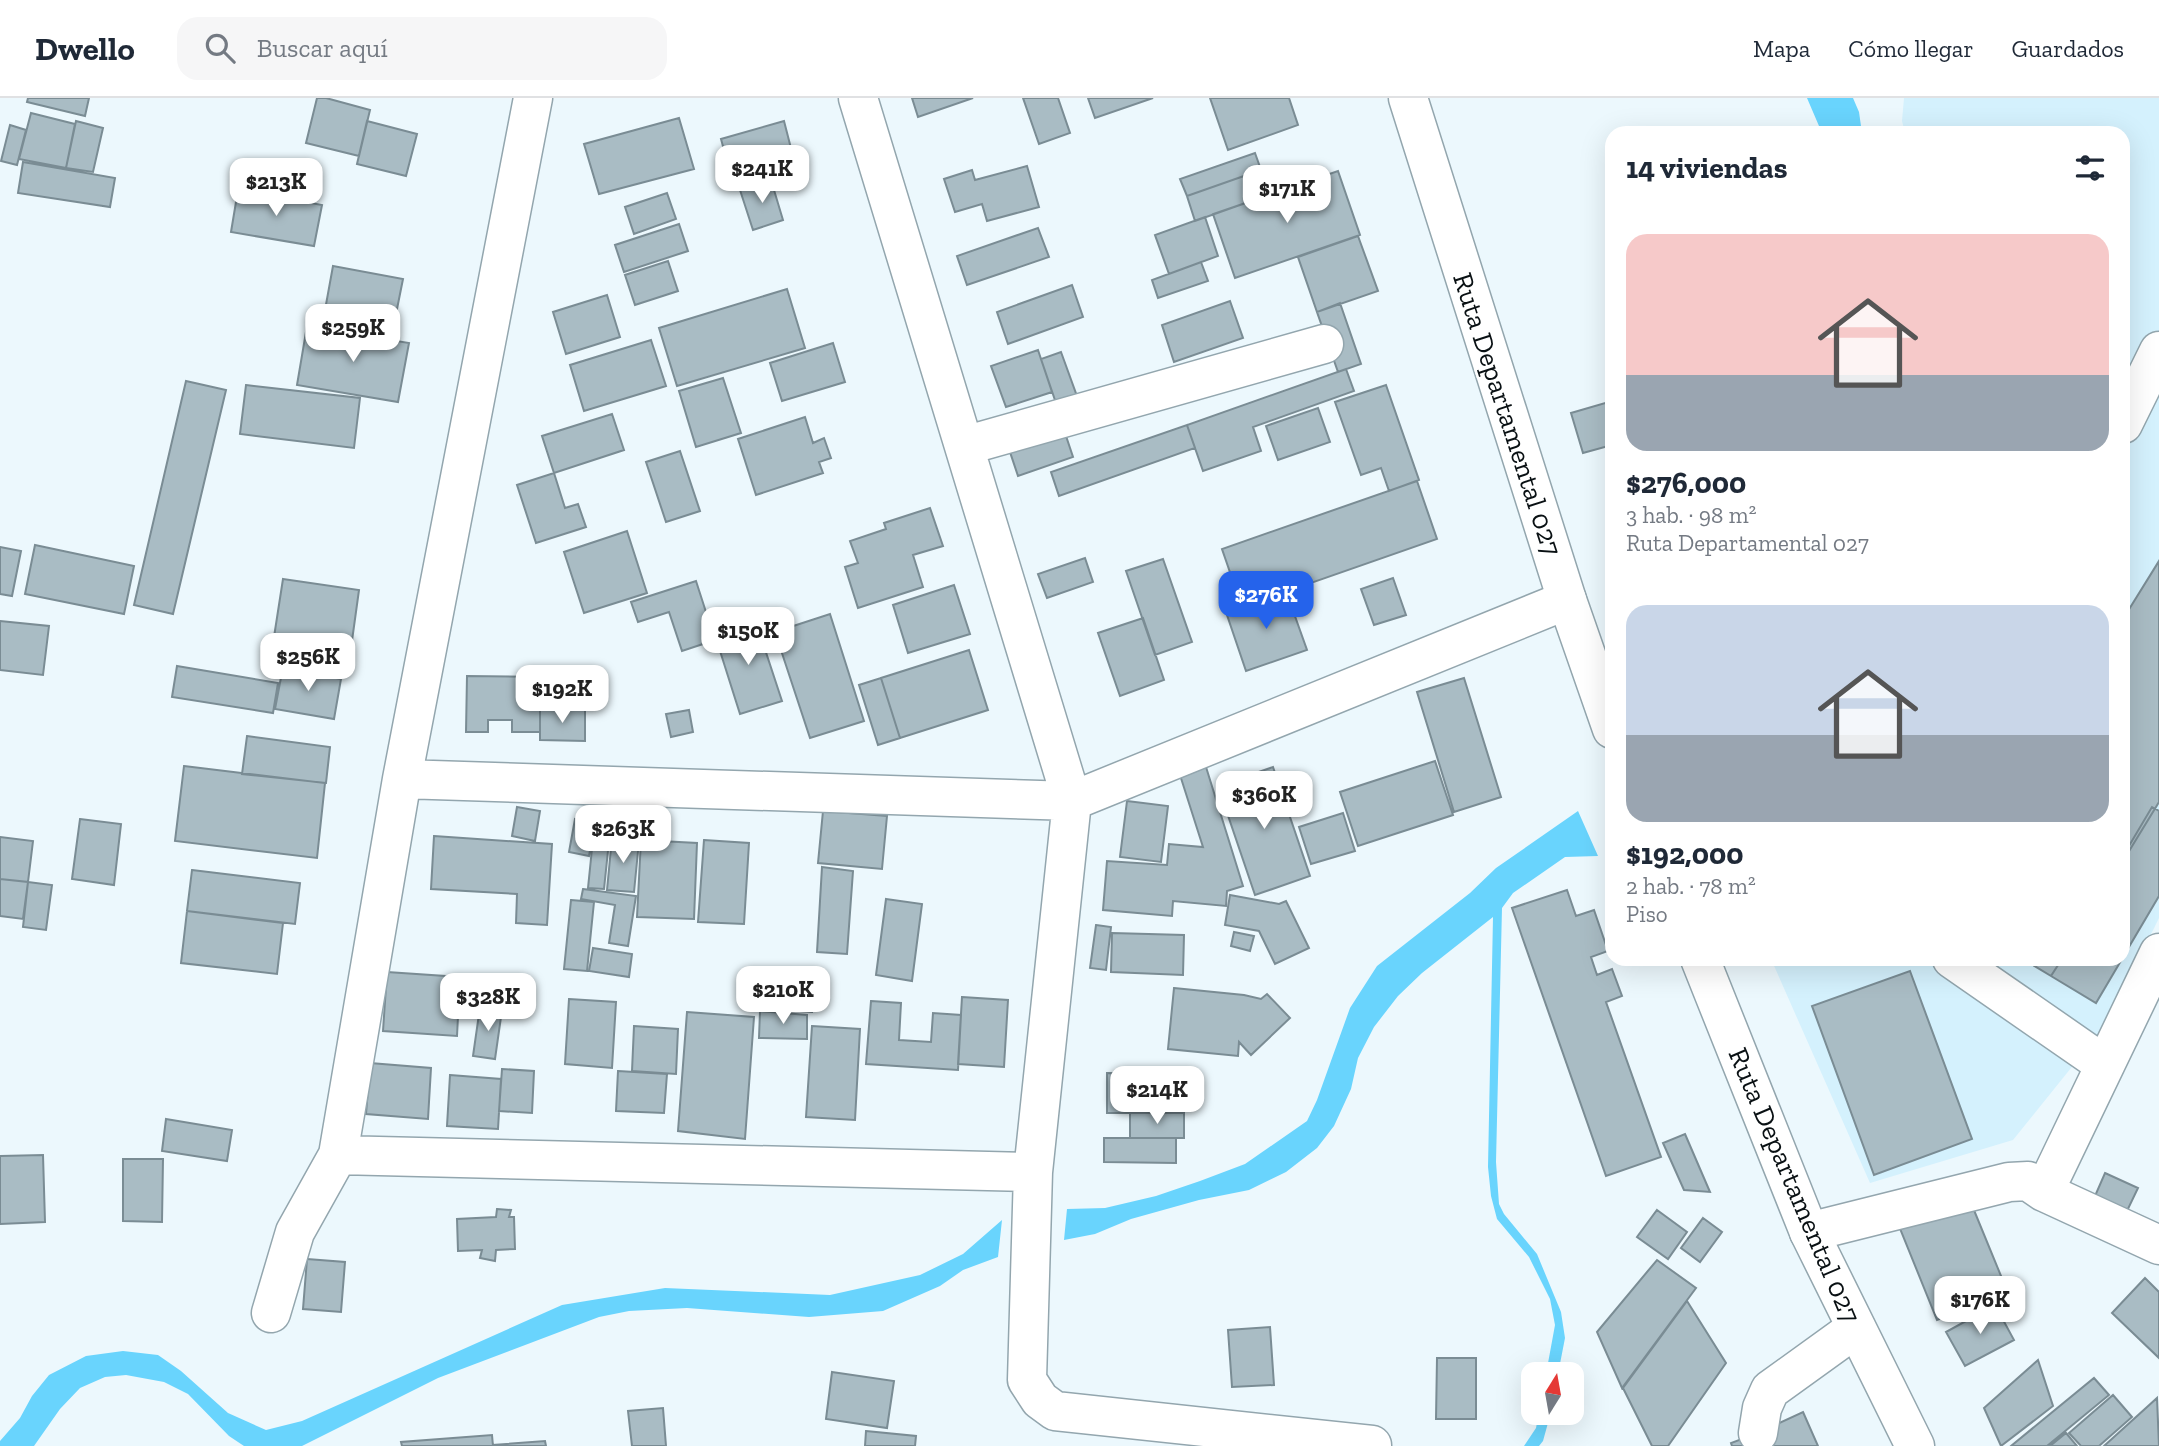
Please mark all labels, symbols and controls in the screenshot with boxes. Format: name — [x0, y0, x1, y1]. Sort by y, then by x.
search box — [177, 17, 667, 80]
text: Dwello — [35, 29, 135, 68]
icon: search — [201, 29, 239, 67]
text: Buscar aquí — [257, 32, 388, 64]
text: Mapa — [1753, 34, 1810, 63]
text: Cómo llegar — [1848, 34, 1974, 63]
text: Guardados — [2012, 34, 2124, 63]
pin: $241K — [713, 146, 811, 205]
icon: filters — [2071, 149, 2109, 187]
text: 14 viviendas — [1626, 150, 1788, 186]
text: $241K — [731, 154, 793, 182]
pin: $213K — [227, 158, 325, 218]
pin: $171K — [1238, 166, 1336, 225]
text: $213K — [246, 167, 306, 195]
text: $171K — [1259, 174, 1315, 202]
street label: Ruta Departamental 027 — [1446, 268, 1569, 560]
icon: home — [1805, 280, 1931, 406]
pin: $259K — [304, 304, 402, 364]
text: $259K — [321, 313, 385, 341]
text: $276,000 — [1626, 465, 1746, 501]
text: 3 hab. · 98 m² — [1626, 501, 1757, 529]
text: Ruta Departamental 027 — [1626, 529, 1869, 557]
pin: $276K — [1217, 572, 1315, 631]
text: $276K — [1235, 580, 1297, 608]
pin: $150K — [699, 608, 797, 667]
text: $150K — [717, 616, 779, 644]
pin: $256K — [259, 634, 357, 693]
text: $256K — [276, 642, 340, 670]
icon: home — [1805, 651, 1931, 777]
pin: $192K — [513, 666, 611, 725]
text: $192K — [532, 674, 592, 702]
pin: $360K — [1215, 772, 1313, 831]
text: $360K — [1232, 780, 1296, 808]
pin: $263K — [574, 806, 672, 865]
text: $263K — [591, 814, 655, 842]
text: $192,000 — [1626, 836, 1744, 872]
text: 2 hab. · 78 m² — [1626, 872, 1756, 900]
text: Piso — [1626, 900, 1668, 928]
pin: $210K — [734, 967, 832, 1026]
pin: $328K — [439, 974, 537, 1033]
text: $210K — [752, 975, 814, 1003]
text: $328K — [456, 982, 520, 1010]
street label: Ruta Departamental 027 — [1722, 1043, 1867, 1328]
pin: $214K — [1108, 1066, 1206, 1126]
text: $214K — [1126, 1075, 1188, 1103]
pin: $176K — [1931, 1276, 2029, 1336]
text: $176K — [1950, 1285, 2010, 1313]
north arrow — [1521, 1362, 1584, 1424]
map controls — [1521, 1362, 1584, 1425]

